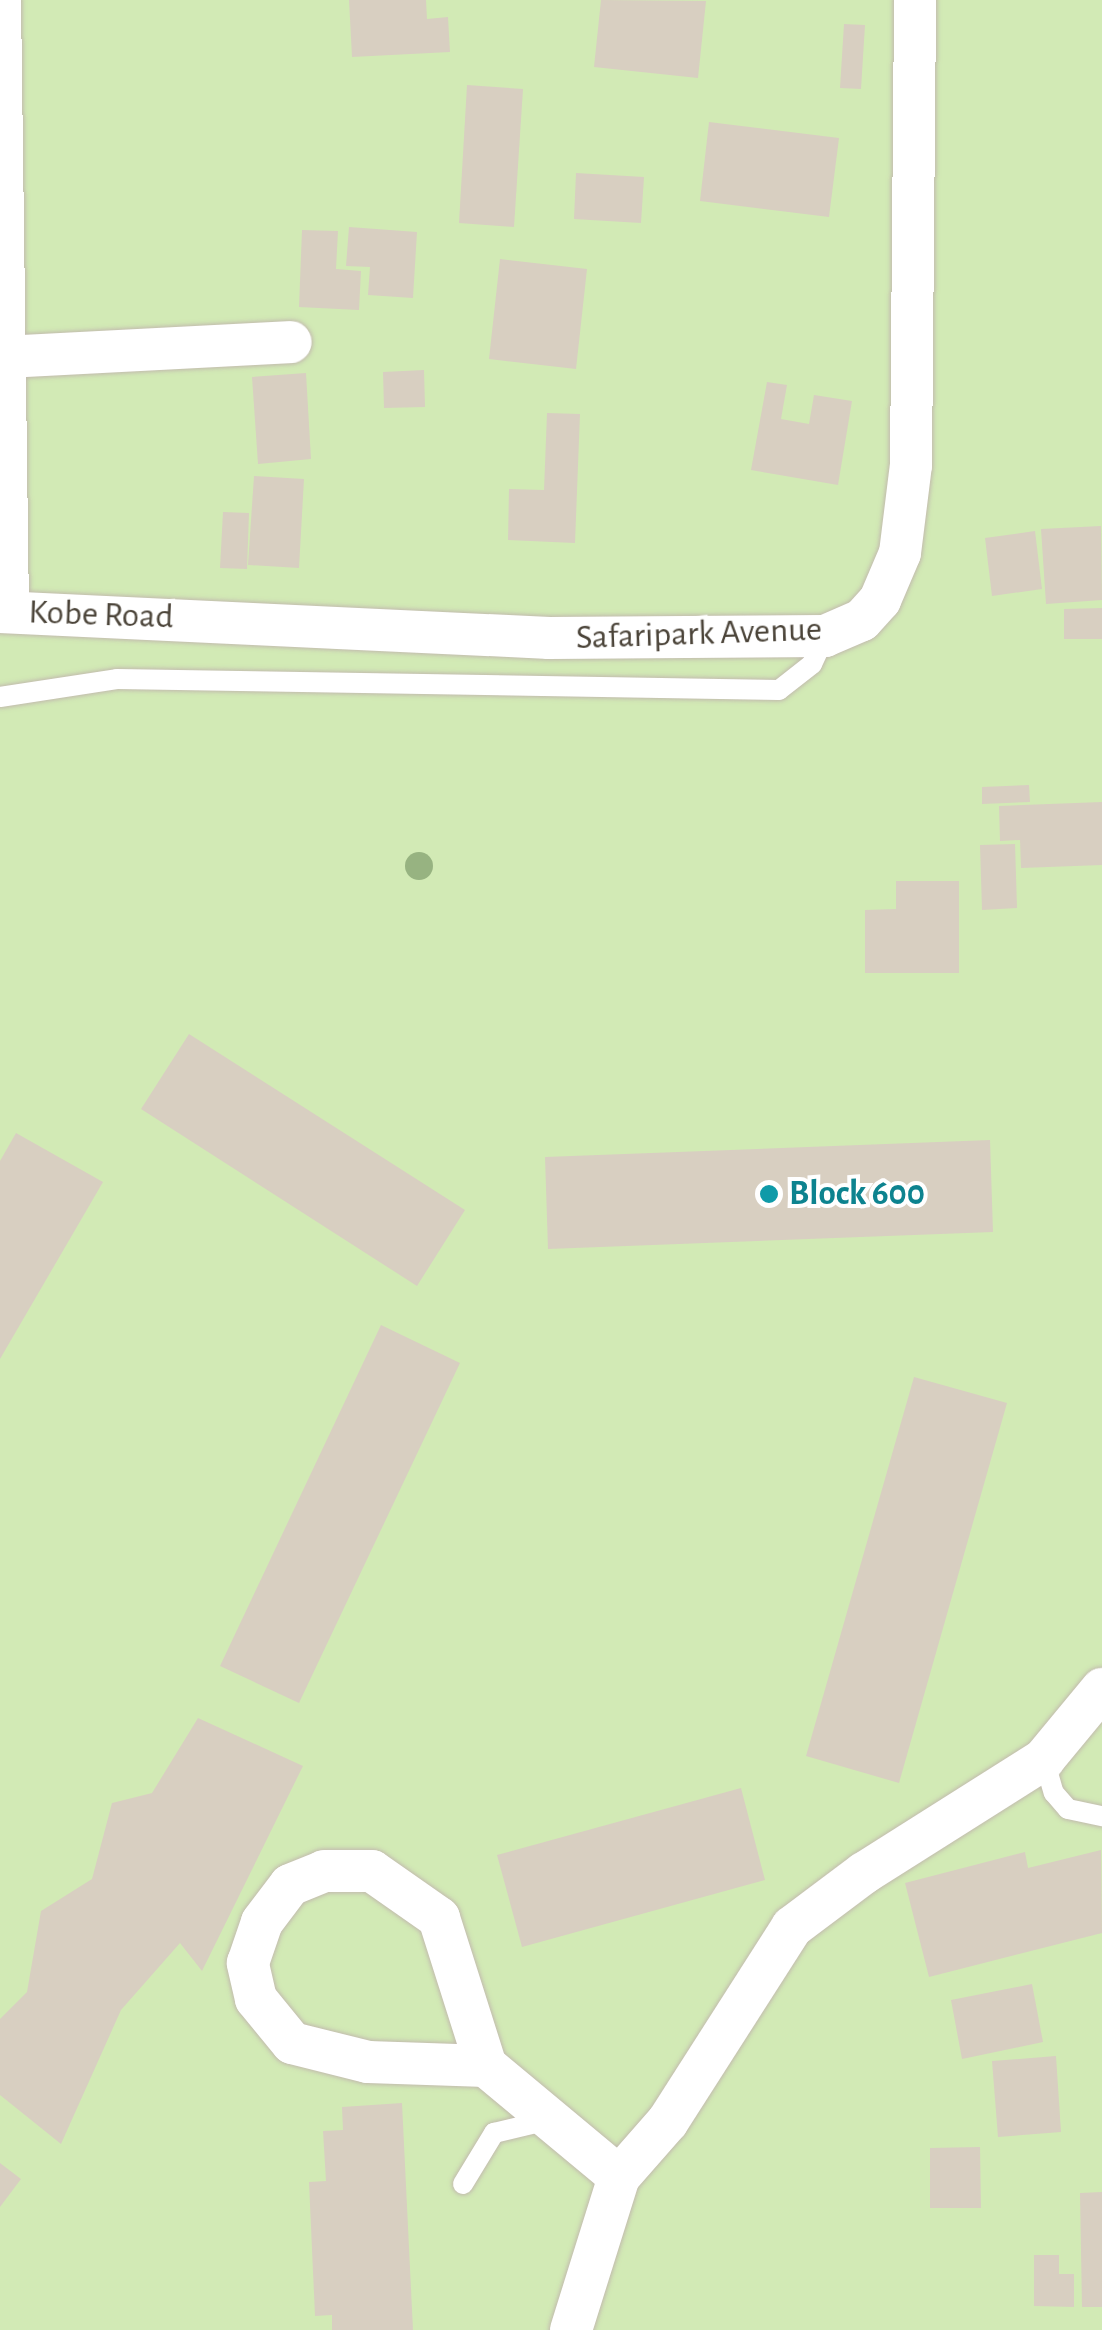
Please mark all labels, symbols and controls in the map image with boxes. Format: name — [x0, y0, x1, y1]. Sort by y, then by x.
street label: Kobe Road — [28, 591, 174, 639]
street label: Safaripark Avenue — [575, 609, 823, 659]
place label: Block 600 — [789, 1173, 925, 1215]
marker: Block 600 — [758, 1183, 780, 1205]

